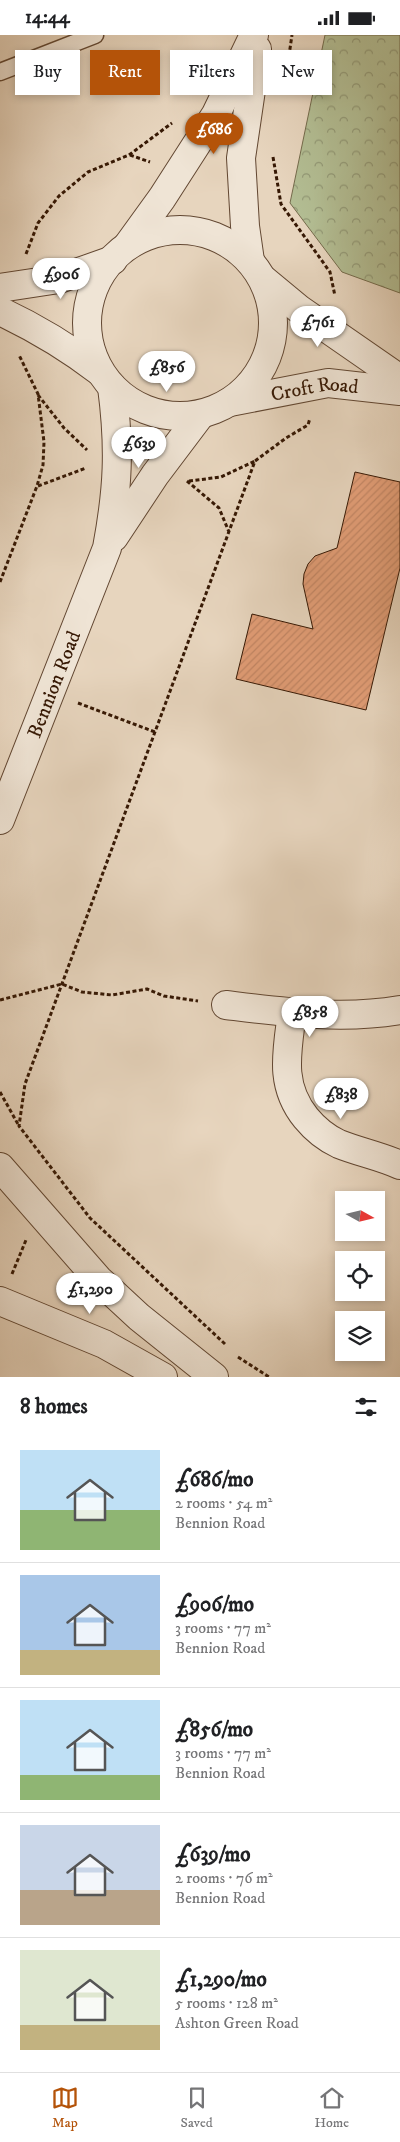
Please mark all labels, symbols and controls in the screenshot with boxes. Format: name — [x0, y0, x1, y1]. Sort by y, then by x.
text: 14:44 — [25, 6, 70, 29]
chip: Buy — [15, 50, 80, 95]
chip: Rent — [90, 50, 160, 95]
chip: Filters — [170, 50, 253, 95]
chip: New — [263, 50, 332, 95]
pin: £686 — [184, 113, 244, 155]
text: £686 — [196, 119, 232, 139]
pin: £906 — [31, 257, 91, 300]
text: £906 — [43, 264, 79, 284]
pin: £761 — [288, 305, 348, 348]
text: £761 — [301, 312, 335, 332]
pin: £856 — [137, 351, 197, 393]
text: £856 — [149, 357, 185, 377]
street label: Croft Road — [269, 372, 360, 408]
pin: £639 — [109, 427, 169, 469]
text: £639 — [122, 433, 156, 453]
street label: Bennion Road — [23, 628, 87, 742]
pin: £858 — [280, 995, 340, 1038]
text: £858 — [293, 1002, 328, 1022]
pin: £838 — [311, 1077, 371, 1120]
text: £838 — [324, 1084, 358, 1104]
north arrow — [335, 1191, 385, 1241]
map controls — [335, 1191, 385, 1361]
button: locate — [335, 1251, 385, 1301]
pin: £1,290 — [49, 1273, 131, 1315]
text: £1,290 — [67, 1279, 113, 1299]
button: layers — [335, 1311, 385, 1361]
icon: filters — [352, 1393, 380, 1421]
text: 8 homes — [20, 1394, 88, 1420]
text: £686/mo — [175, 1467, 254, 1493]
icon: home — [60, 1470, 120, 1530]
text: 2 rooms · 54 m² — [175, 1493, 272, 1513]
text: Bennion Road — [175, 1513, 265, 1533]
text: £906/mo — [175, 1592, 254, 1618]
icon: home — [60, 1595, 120, 1655]
text: 3 rooms · 77 m² — [175, 1618, 271, 1638]
text: Bennion Road — [175, 1638, 265, 1658]
text: £856/mo — [175, 1717, 253, 1743]
icon: home — [60, 1720, 120, 1780]
text: 3 rooms · 77 m² — [175, 1743, 271, 1763]
text: Bennion Road — [175, 1763, 265, 1783]
text: £639/mo — [175, 1842, 250, 1868]
icon: home — [60, 1845, 120, 1905]
text: 2 rooms · 76 m² — [175, 1868, 273, 1888]
text: Bennion Road — [175, 1888, 265, 1908]
text: £1,290/mo — [175, 1967, 267, 1993]
icon: home — [60, 1970, 120, 2030]
text: 5 rooms · 128 m² — [175, 1993, 278, 2013]
text: Ashton Green Road — [175, 2013, 299, 2033]
tab: Map — [51, 2084, 79, 2132]
tab: Saved — [181, 2084, 213, 2132]
tab: Home — [314, 2084, 349, 2132]

